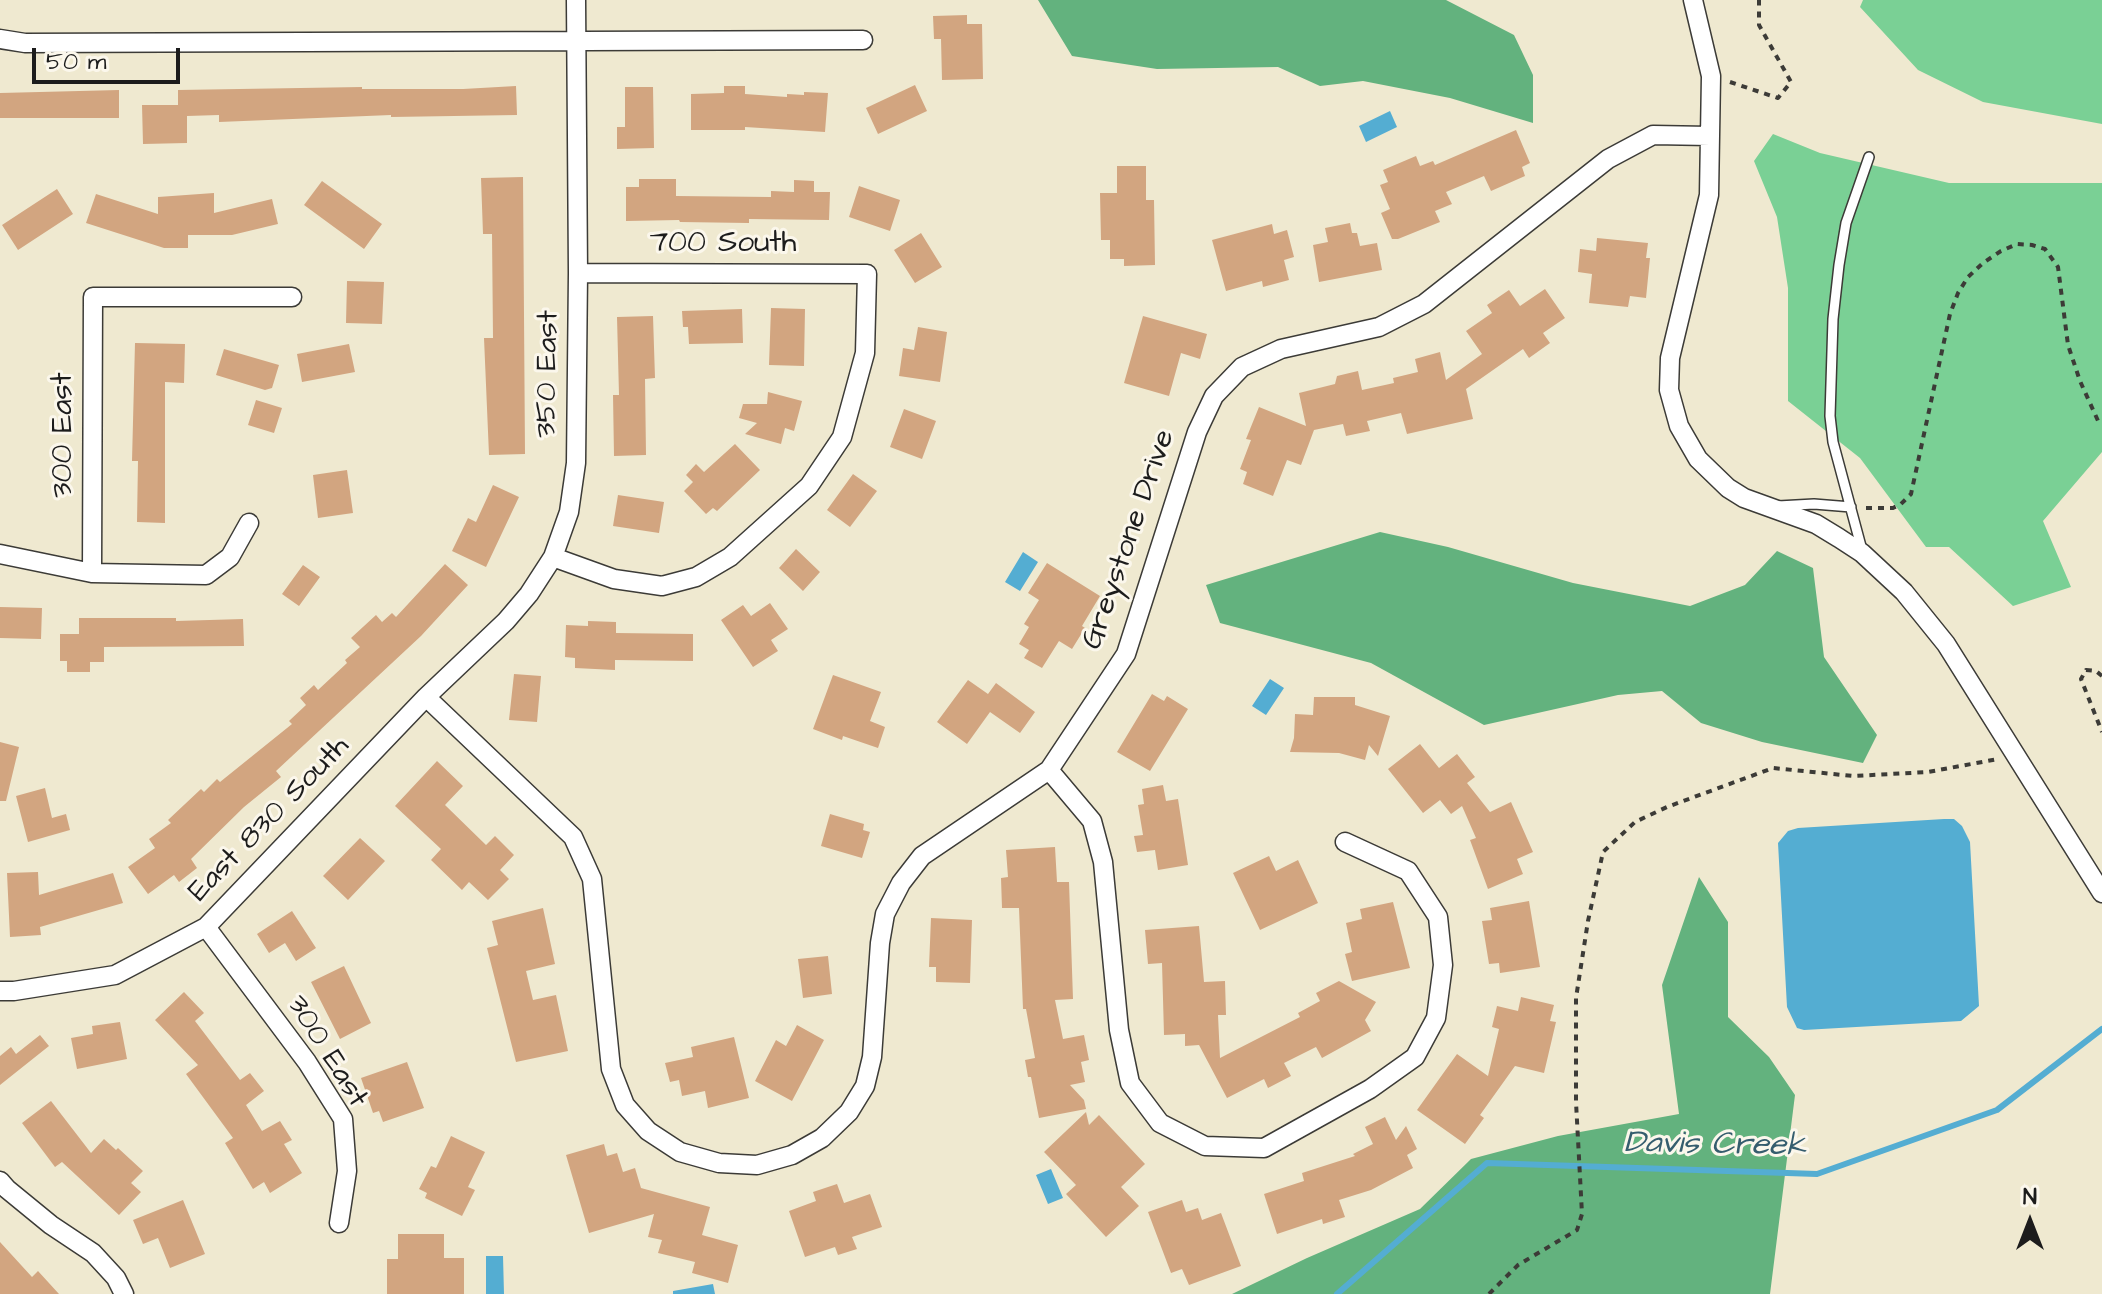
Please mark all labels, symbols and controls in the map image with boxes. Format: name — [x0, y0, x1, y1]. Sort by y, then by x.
scale bar — [36, 32, 184, 82]
text: 50 m — [46, 45, 106, 79]
street label: 700 South — [650, 227, 796, 263]
street label: 350 East — [530, 310, 568, 438]
street label: 300 East — [47, 372, 83, 498]
street label: Greystone Drive — [1076, 426, 1184, 654]
street label: East 830 South — [182, 730, 358, 910]
street label: 300 East — [278, 989, 374, 1115]
water label: Davis Creek — [1624, 1125, 1806, 1167]
north arrow — [1990, 1182, 2070, 1262]
text: N — [2023, 1182, 2037, 1213]

